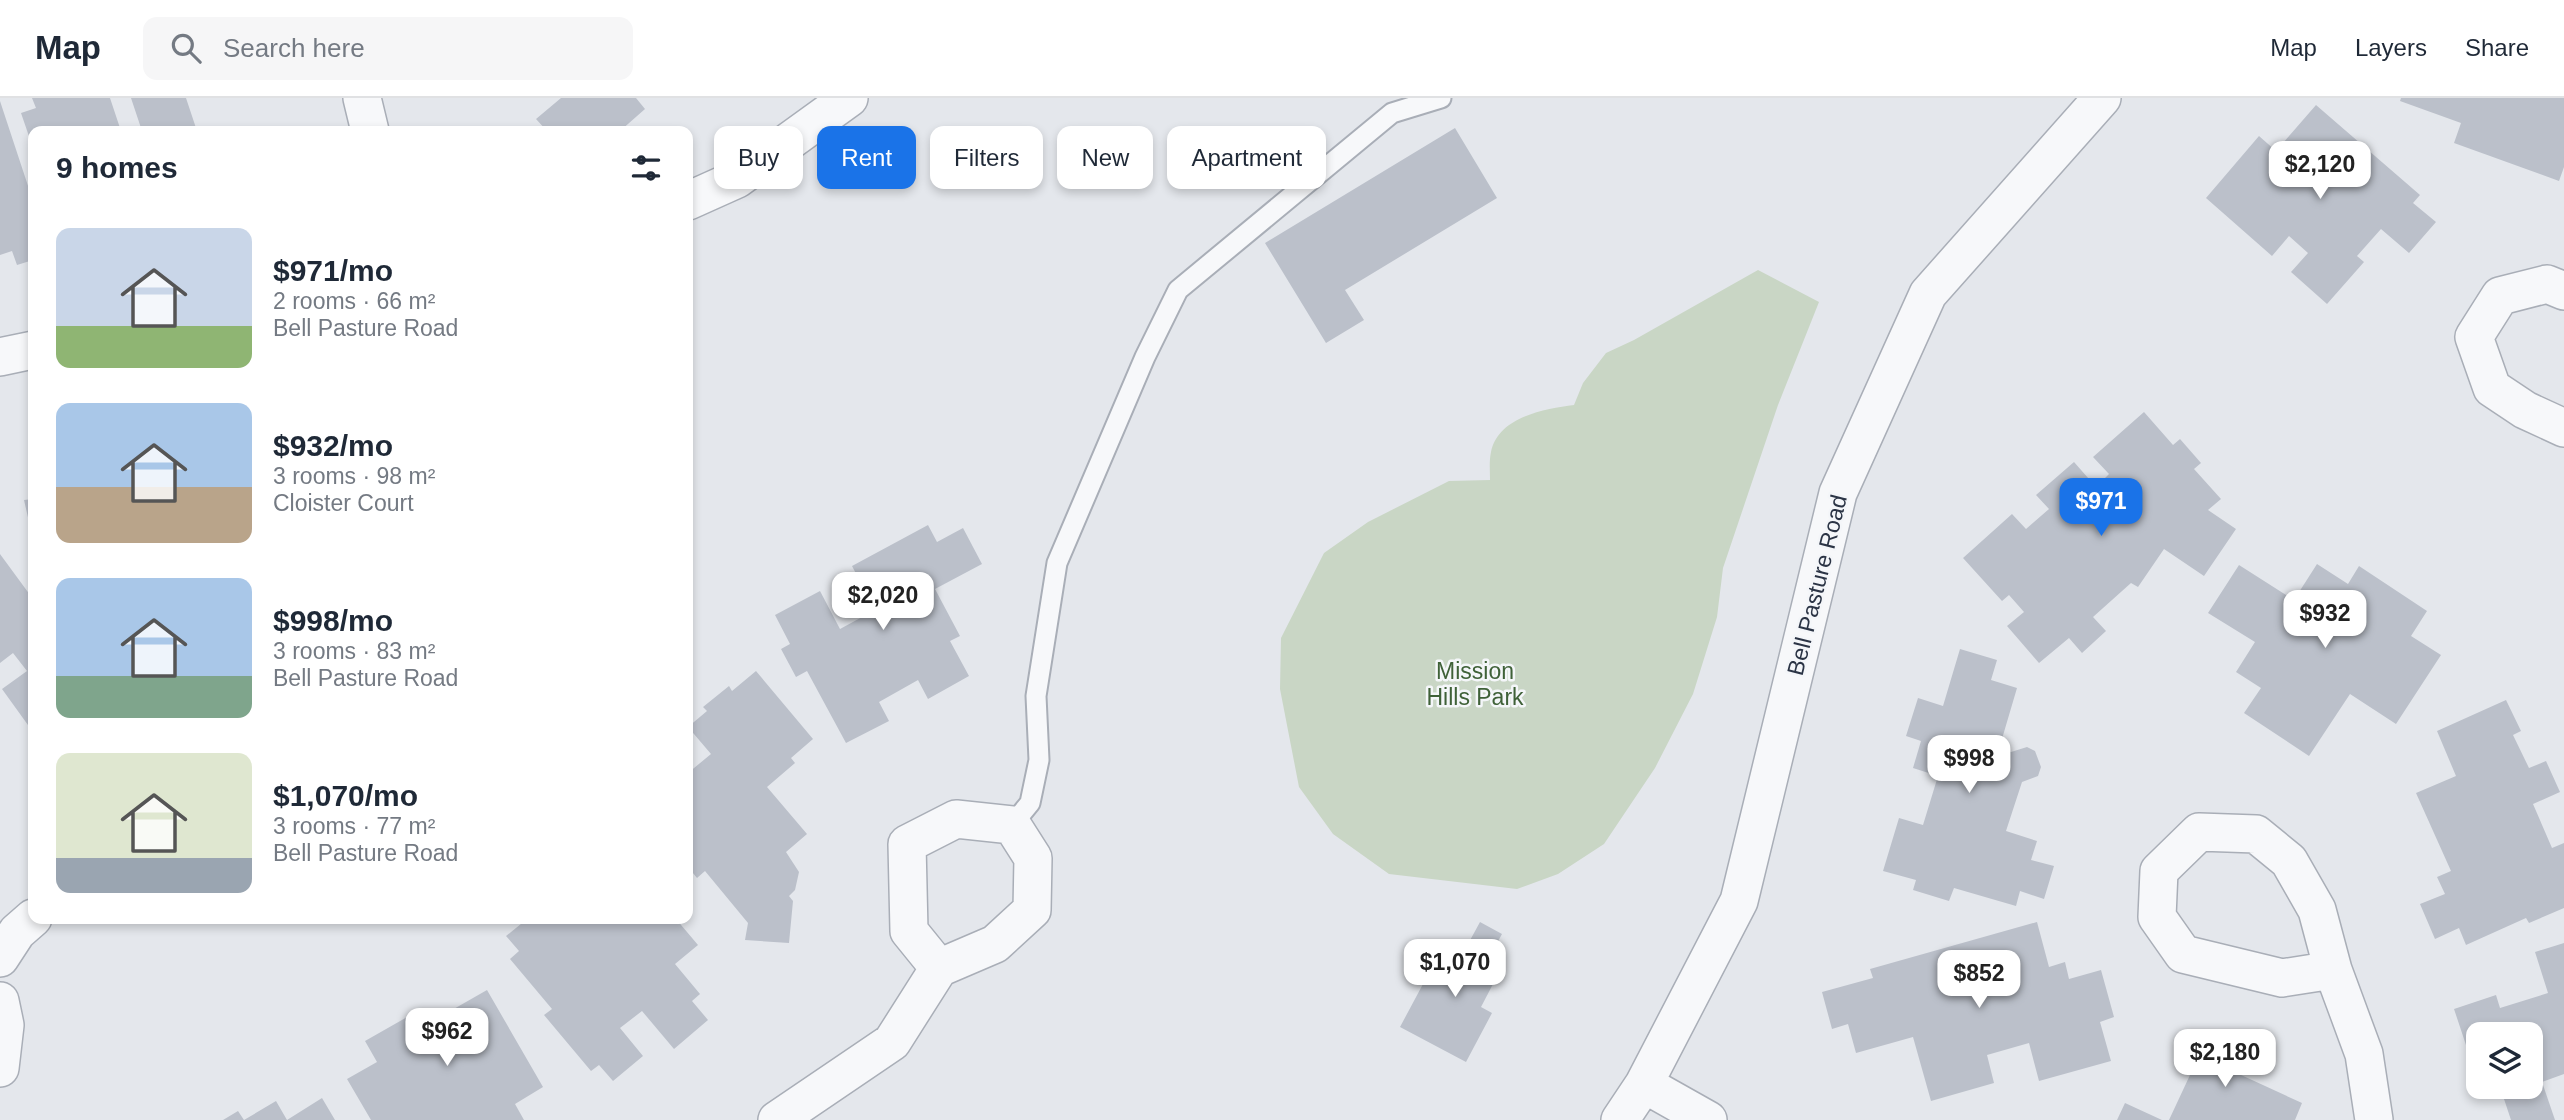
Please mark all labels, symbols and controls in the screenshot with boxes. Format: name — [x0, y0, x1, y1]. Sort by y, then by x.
search box — [143, 17, 633, 80]
text: Map — [35, 29, 101, 66]
icon: search — [167, 29, 205, 67]
text: Search here — [223, 33, 365, 63]
text: Map — [2270, 34, 2317, 61]
text: Layers — [2355, 34, 2427, 61]
text: Share — [2465, 34, 2529, 61]
chip: Buy — [714, 126, 803, 189]
chip: Rent — [817, 126, 916, 189]
chip: Filters — [930, 126, 1043, 189]
chip: New — [1057, 126, 1153, 189]
chip: Apartment — [1167, 126, 1326, 189]
pin: $2,120 — [2263, 141, 2377, 201]
icon: filters — [627, 149, 665, 187]
text: 9 homes — [56, 151, 178, 184]
text: $2,120 — [2285, 151, 2355, 177]
text: $971/mo — [273, 254, 393, 287]
icon: home — [112, 256, 196, 340]
text: 2 rooms · 66 m² — [273, 288, 435, 314]
text: Bell Pasture Road — [273, 315, 458, 341]
text: $932/mo — [273, 429, 393, 462]
icon: home — [112, 431, 196, 515]
text: 3 rooms · 98 m² — [273, 463, 435, 489]
pin: $971 — [2060, 478, 2142, 538]
text: $971 — [2075, 488, 2127, 514]
text: Cloister Court — [273, 490, 414, 516]
street label: Bell Pasture Road — [1782, 492, 1852, 678]
pin: $2,020 — [826, 573, 940, 632]
text: $2,020 — [848, 582, 918, 608]
pin: $932 — [2284, 590, 2366, 650]
text: $932 — [2299, 600, 2351, 626]
text: $998/mo — [273, 604, 393, 637]
icon: home — [112, 606, 196, 690]
text: 3 rooms · 83 m² — [273, 638, 435, 664]
park label: Mission Hills Park — [1426, 658, 1524, 710]
text: Bell Pasture Road — [273, 665, 458, 691]
pin: $998 — [1928, 736, 2010, 795]
text: $998 — [1943, 745, 1995, 771]
text: $1,070/mo — [273, 779, 418, 812]
icon: home — [112, 781, 196, 865]
text: 3 rooms · 77 m² — [273, 813, 435, 839]
text: Bell Pasture Road — [273, 840, 458, 866]
pin: $1,070 — [1398, 940, 1512, 999]
text: $1,070 — [1420, 949, 1490, 975]
pin: $852 — [1938, 950, 2020, 1010]
text: $852 — [1953, 960, 2005, 986]
pin: $962 — [406, 1009, 488, 1068]
text: $962 — [421, 1018, 473, 1044]
map controls — [2466, 1022, 2543, 1099]
button: layers — [2466, 1022, 2543, 1099]
pin: $2,180 — [2168, 1030, 2282, 1089]
text: $2,180 — [2190, 1039, 2260, 1065]

